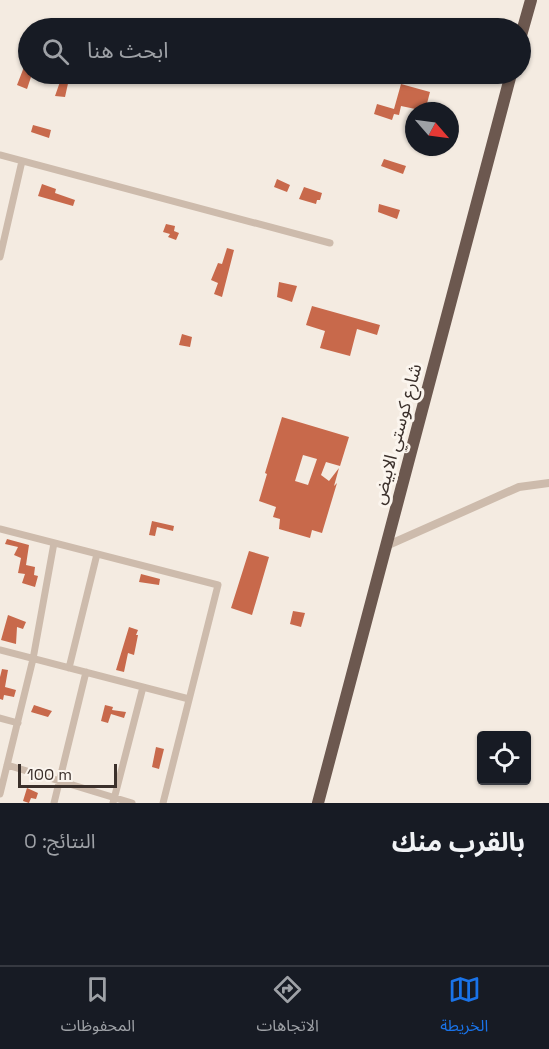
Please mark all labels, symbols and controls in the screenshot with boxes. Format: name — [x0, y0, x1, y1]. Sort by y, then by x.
search box — [18, 18, 531, 84]
icon: search — [39, 35, 72, 68]
text: ابحث هنا — [87, 36, 168, 64]
north arrow — [405, 102, 459, 156]
street label: شارع كوستي الابيض — [367, 361, 429, 508]
map controls — [477, 731, 531, 785]
button: locate — [477, 731, 531, 785]
scale bar — [18, 761, 117, 788]
text: 100 m — [27, 764, 72, 785]
text: بالقرب منك — [392, 825, 525, 859]
text: النتائج: 0 — [24, 828, 96, 854]
tab: المحفوظات — [61, 973, 135, 1043]
tab: الاتجاهات — [256, 973, 319, 1043]
tab: الخريطة — [440, 973, 488, 1043]

